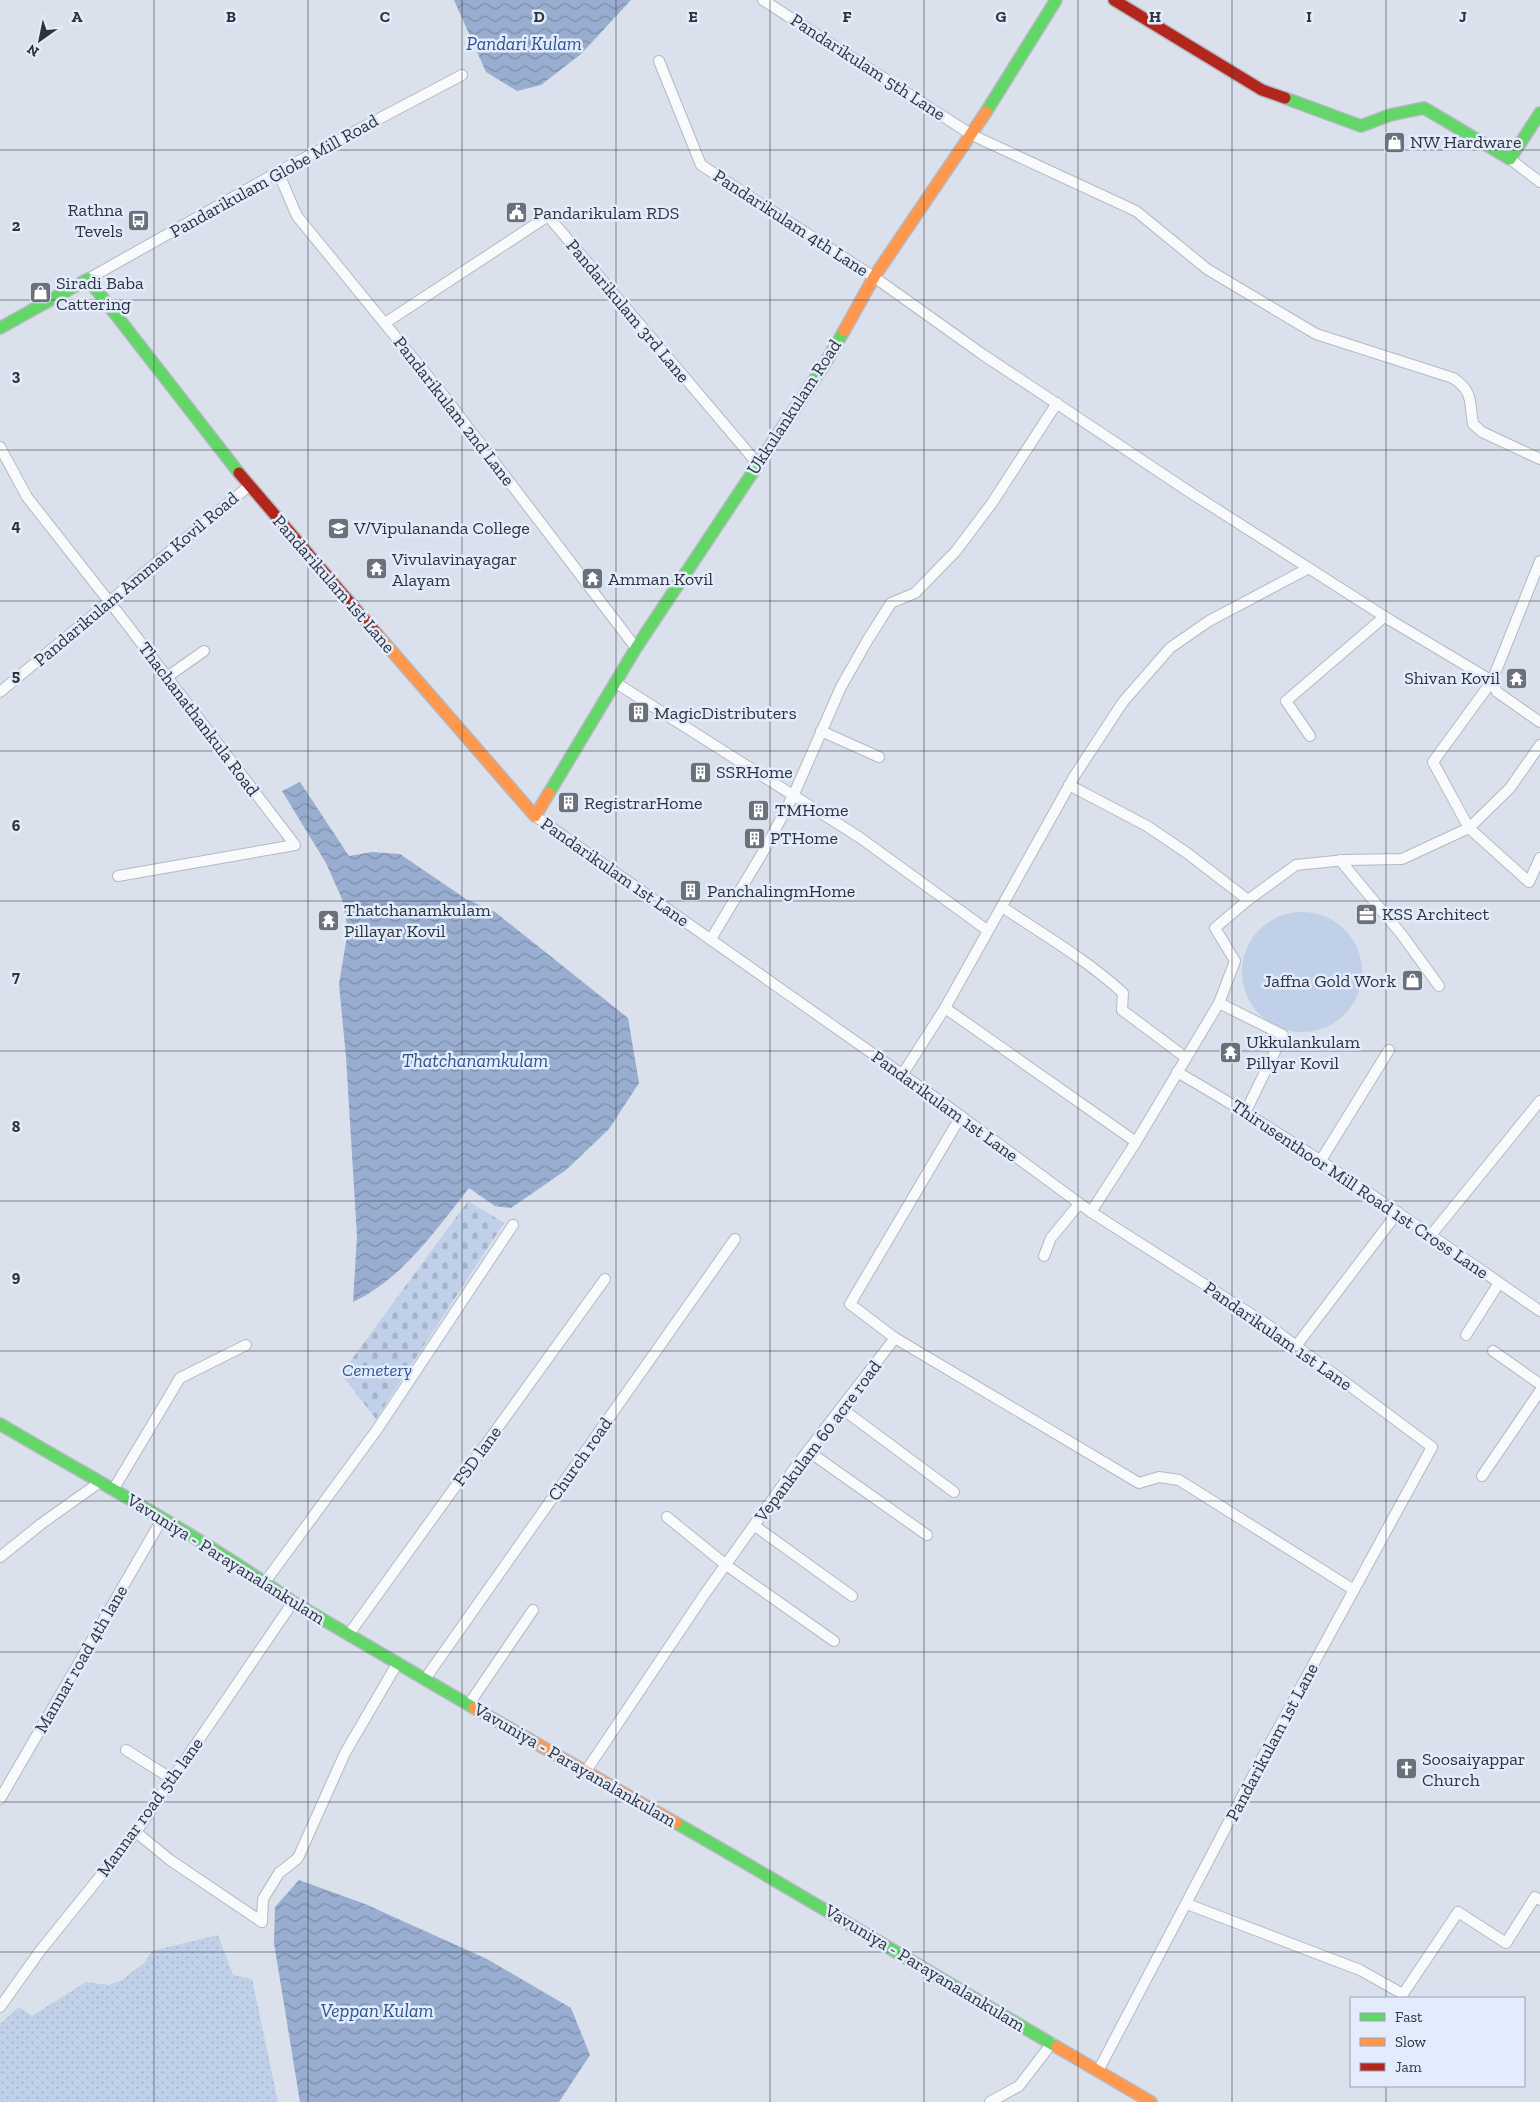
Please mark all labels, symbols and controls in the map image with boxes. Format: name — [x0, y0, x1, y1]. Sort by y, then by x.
text: A — [72, 7, 83, 26]
text: B — [226, 7, 236, 26]
text: C — [380, 7, 390, 26]
text: D — [533, 7, 545, 26]
text: E — [688, 7, 698, 26]
text: F — [842, 7, 852, 26]
text: G — [996, 7, 1007, 26]
text: H — [1149, 7, 1161, 26]
text: I — [1306, 7, 1312, 26]
text: J — [1459, 7, 1467, 26]
street label: Pandarikulam 5th Lane — [786, 9, 950, 125]
north arrow — [15, 15, 65, 65]
water label: Pandari Kulam — [466, 32, 582, 55]
text: N — [24, 40, 42, 61]
street label: Pandarikulam Globe Mill Road — [166, 109, 382, 243]
shop icon: NW Hardware — [1382, 130, 1406, 154]
place label: NW Hardware — [1410, 131, 1522, 153]
street label: Pandarikulam 4th Lane — [709, 165, 873, 281]
place label: Rathna Tevels — [67, 199, 123, 242]
public building icon: Pandarikulam RDS — [505, 201, 529, 225]
place label: Pandarikulam RDS — [533, 202, 679, 224]
bus stop icon: Rathna Tevels — [127, 208, 151, 232]
text: 2 — [12, 216, 21, 235]
street label: Pandarikulam 3rd Lane — [562, 235, 694, 387]
place label: Siradi Baba Cattering — [56, 272, 144, 315]
shop icon: Siradi Baba Cattering — [28, 281, 52, 305]
street label: Pandarikulam 2nd Lane — [389, 332, 519, 490]
street label: Ukkulankulam Road — [742, 335, 846, 479]
text: 3 — [12, 366, 21, 385]
street label: Pandarikulam Amman Kovil Road — [29, 487, 243, 671]
street label: Pandarikulam 1st Lane — [268, 510, 400, 658]
text: 4 — [11, 516, 21, 535]
school or university icon: V/Vipulananda College — [326, 516, 350, 540]
place label: V/Vipulananda College — [353, 517, 530, 539]
place label: Vivulavinayagar Alayam — [391, 548, 517, 591]
temple icon: Vivulavinayagar Alayam — [364, 557, 388, 581]
temple icon: Amman Kovil — [580, 567, 604, 591]
place label: Amman Kovil — [608, 568, 713, 590]
street label: Thachanathankula Road — [134, 637, 264, 801]
text: 5 — [12, 666, 20, 685]
temple icon: Shivan Kovil — [1504, 666, 1528, 690]
place label: Shivan Kovil — [1404, 667, 1500, 689]
building icon: MagicDistributers — [626, 701, 650, 725]
place label: MagicDistributers — [654, 702, 797, 724]
building icon: SSRHome — [688, 760, 712, 784]
place label: SSRHome — [716, 761, 793, 783]
building icon: RegistrarHome — [556, 791, 580, 815]
place label: RegistrarHome — [584, 792, 702, 814]
building icon: TMHome — [747, 798, 771, 822]
place label: TMHome — [775, 799, 848, 821]
street label: Pandarikulam 1st Lane — [537, 813, 693, 931]
text: 6 — [12, 816, 21, 835]
building icon: PTHome — [742, 826, 766, 850]
place label: PTHome — [770, 827, 838, 849]
building icon: PanchalingmHome — [679, 879, 703, 903]
place label: PanchalingmHome — [707, 880, 855, 902]
place label: Thatchanamkulam Pillayar Kovil — [344, 899, 491, 942]
office icon: KSS Architect — [1354, 902, 1378, 926]
place label: KSS Architect — [1382, 903, 1489, 925]
temple icon: Thatchanamkulam Pillayar Kovil — [316, 908, 340, 932]
text: 7 — [12, 967, 20, 986]
shop icon: Jaffna Gold Work — [1400, 969, 1424, 993]
place label: Jaffna Gold Work — [1264, 970, 1397, 992]
place label: Ukkulankulam Pillyar Kovil — [1246, 1031, 1360, 1074]
temple icon: Ukkulankulam Pillyar Kovil — [1218, 1040, 1242, 1064]
street label: Pandarikulam 1st Lane — [867, 1045, 1023, 1167]
water label: Thatchanamkulam — [402, 1049, 548, 1072]
street label: Thirusenthoor Mill Road 1st Cross Lane — [1227, 1094, 1493, 1284]
text: 8 — [12, 1117, 21, 1136]
text: 9 — [12, 1267, 21, 1286]
street label: Pandarikulam 1st Lane — [1200, 1277, 1356, 1395]
street label: Vepankulam 60 acre road — [749, 1356, 886, 1527]
park label: Cemetery — [342, 1359, 412, 1381]
street label: Church road — [543, 1413, 617, 1505]
street label: FSD lane — [448, 1422, 506, 1490]
street label: Vavuniya - Parayanalankulam — [122, 1488, 330, 1629]
street label: Mannar road 4th lane — [30, 1581, 132, 1737]
street label: Pandarikulam 1st Lane — [1221, 1659, 1323, 1825]
street label: Vavuniya - Parayanalankulam — [469, 1698, 680, 1832]
street label: Mannar road 5th lane — [92, 1733, 208, 1881]
place label: Soosaiyappar Church — [1422, 1748, 1525, 1791]
church icon: Soosaiyappar Church — [1394, 1757, 1418, 1781]
street label: Vavuniya - Parayanalankulam — [820, 1899, 1029, 2037]
legend — [1350, 1997, 1525, 2087]
water label: Veppan Kulam — [320, 1999, 434, 2022]
text: Fast — [1395, 2008, 1423, 2026]
text: Slow — [1395, 2033, 1427, 2051]
text: Jam — [1395, 2058, 1422, 2076]

